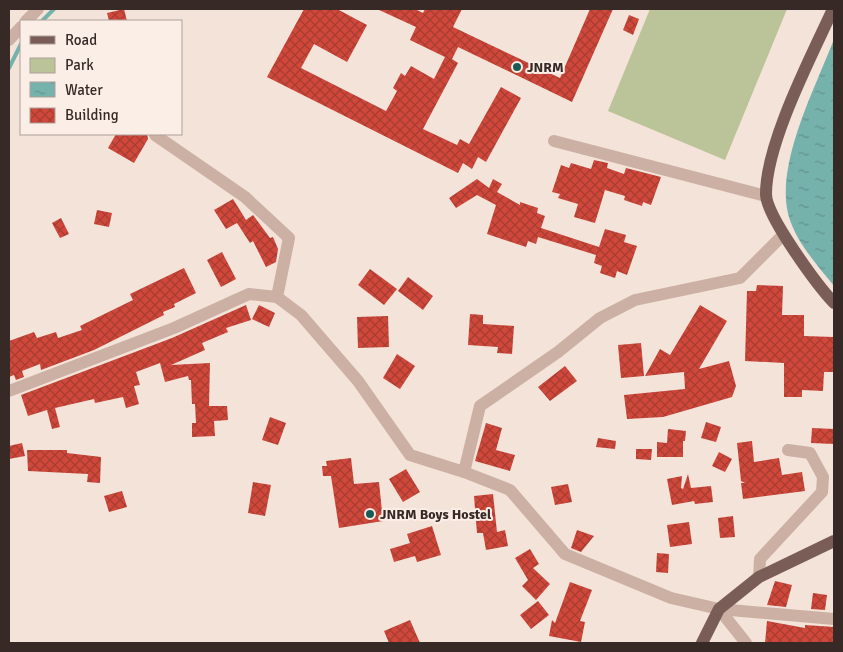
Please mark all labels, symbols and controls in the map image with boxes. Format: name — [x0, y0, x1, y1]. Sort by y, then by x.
legend — [20, 20, 182, 135]
text: Road — [65, 31, 97, 49]
text: Park — [65, 56, 94, 74]
place label: JNRM — [527, 59, 564, 76]
marker: JNRM — [511, 61, 523, 73]
text: Water — [65, 81, 103, 99]
text: Building — [65, 106, 119, 124]
place label: JNRM Boys Hostel — [380, 506, 492, 523]
marker: JNRM Boys Hostel — [364, 508, 376, 520]

